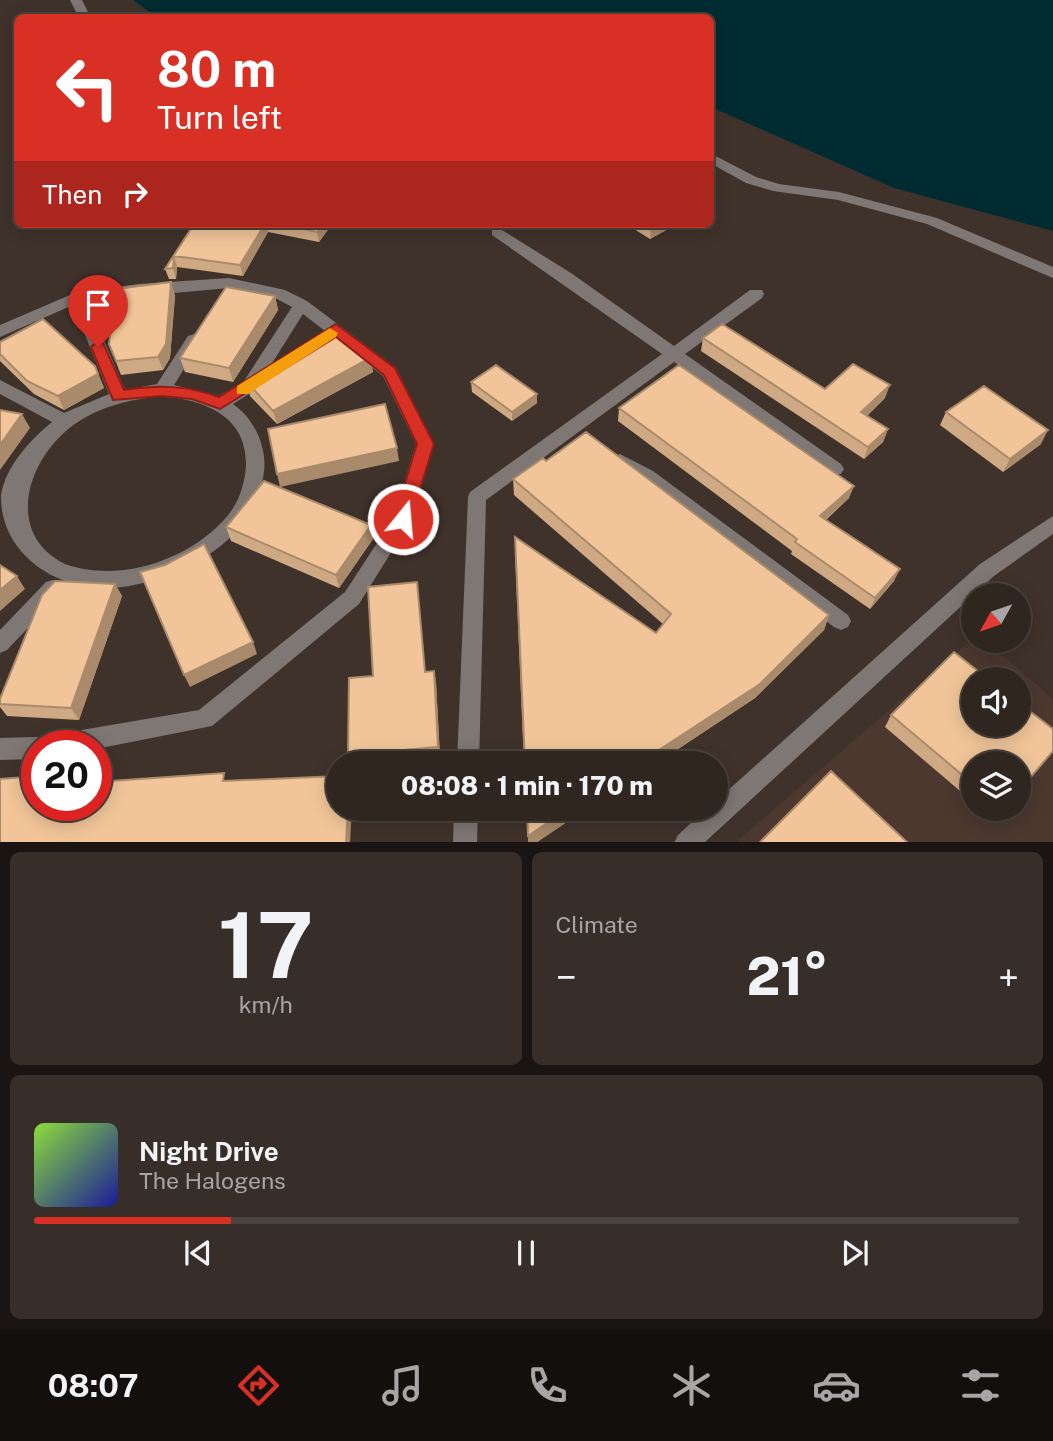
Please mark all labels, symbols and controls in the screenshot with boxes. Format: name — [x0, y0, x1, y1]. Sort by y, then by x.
text: 80 m — [157, 40, 276, 98]
icon: left — [42, 42, 133, 133]
text: Turn left — [157, 99, 282, 136]
icon: right — [116, 175, 154, 213]
text: Then — [42, 179, 102, 210]
pin — [68, 275, 128, 347]
icon: arrive — [79, 286, 117, 324]
position arrow — [366, 482, 440, 556]
north arrow — [961, 583, 1031, 653]
map controls — [961, 583, 1031, 821]
button: sound — [961, 667, 1031, 737]
speed limit sign: 20 — [21, 730, 112, 821]
button: layers — [961, 751, 1031, 821]
text: 08:08 · 1 min · 170 m — [401, 770, 653, 801]
text: 17 — [218, 892, 314, 998]
text: Climate — [556, 911, 638, 938]
text: 21° — [746, 946, 828, 1007]
text: − — [556, 955, 577, 1000]
text: + — [998, 955, 1019, 1000]
text: km/h — [239, 991, 293, 1018]
text: Night Drive — [139, 1136, 279, 1167]
text: The Halogens — [139, 1167, 286, 1194]
icon: previous — [179, 1234, 217, 1272]
icon: pause — [507, 1234, 545, 1272]
icon: next — [836, 1234, 874, 1272]
icon: directions — [234, 1361, 283, 1410]
icon: music — [378, 1361, 427, 1410]
icon: phone — [523, 1361, 572, 1410]
icon: climate — [667, 1361, 716, 1410]
icon: car — [812, 1361, 861, 1410]
icon: filters — [956, 1361, 1005, 1410]
text: 08:07 — [48, 1367, 138, 1404]

